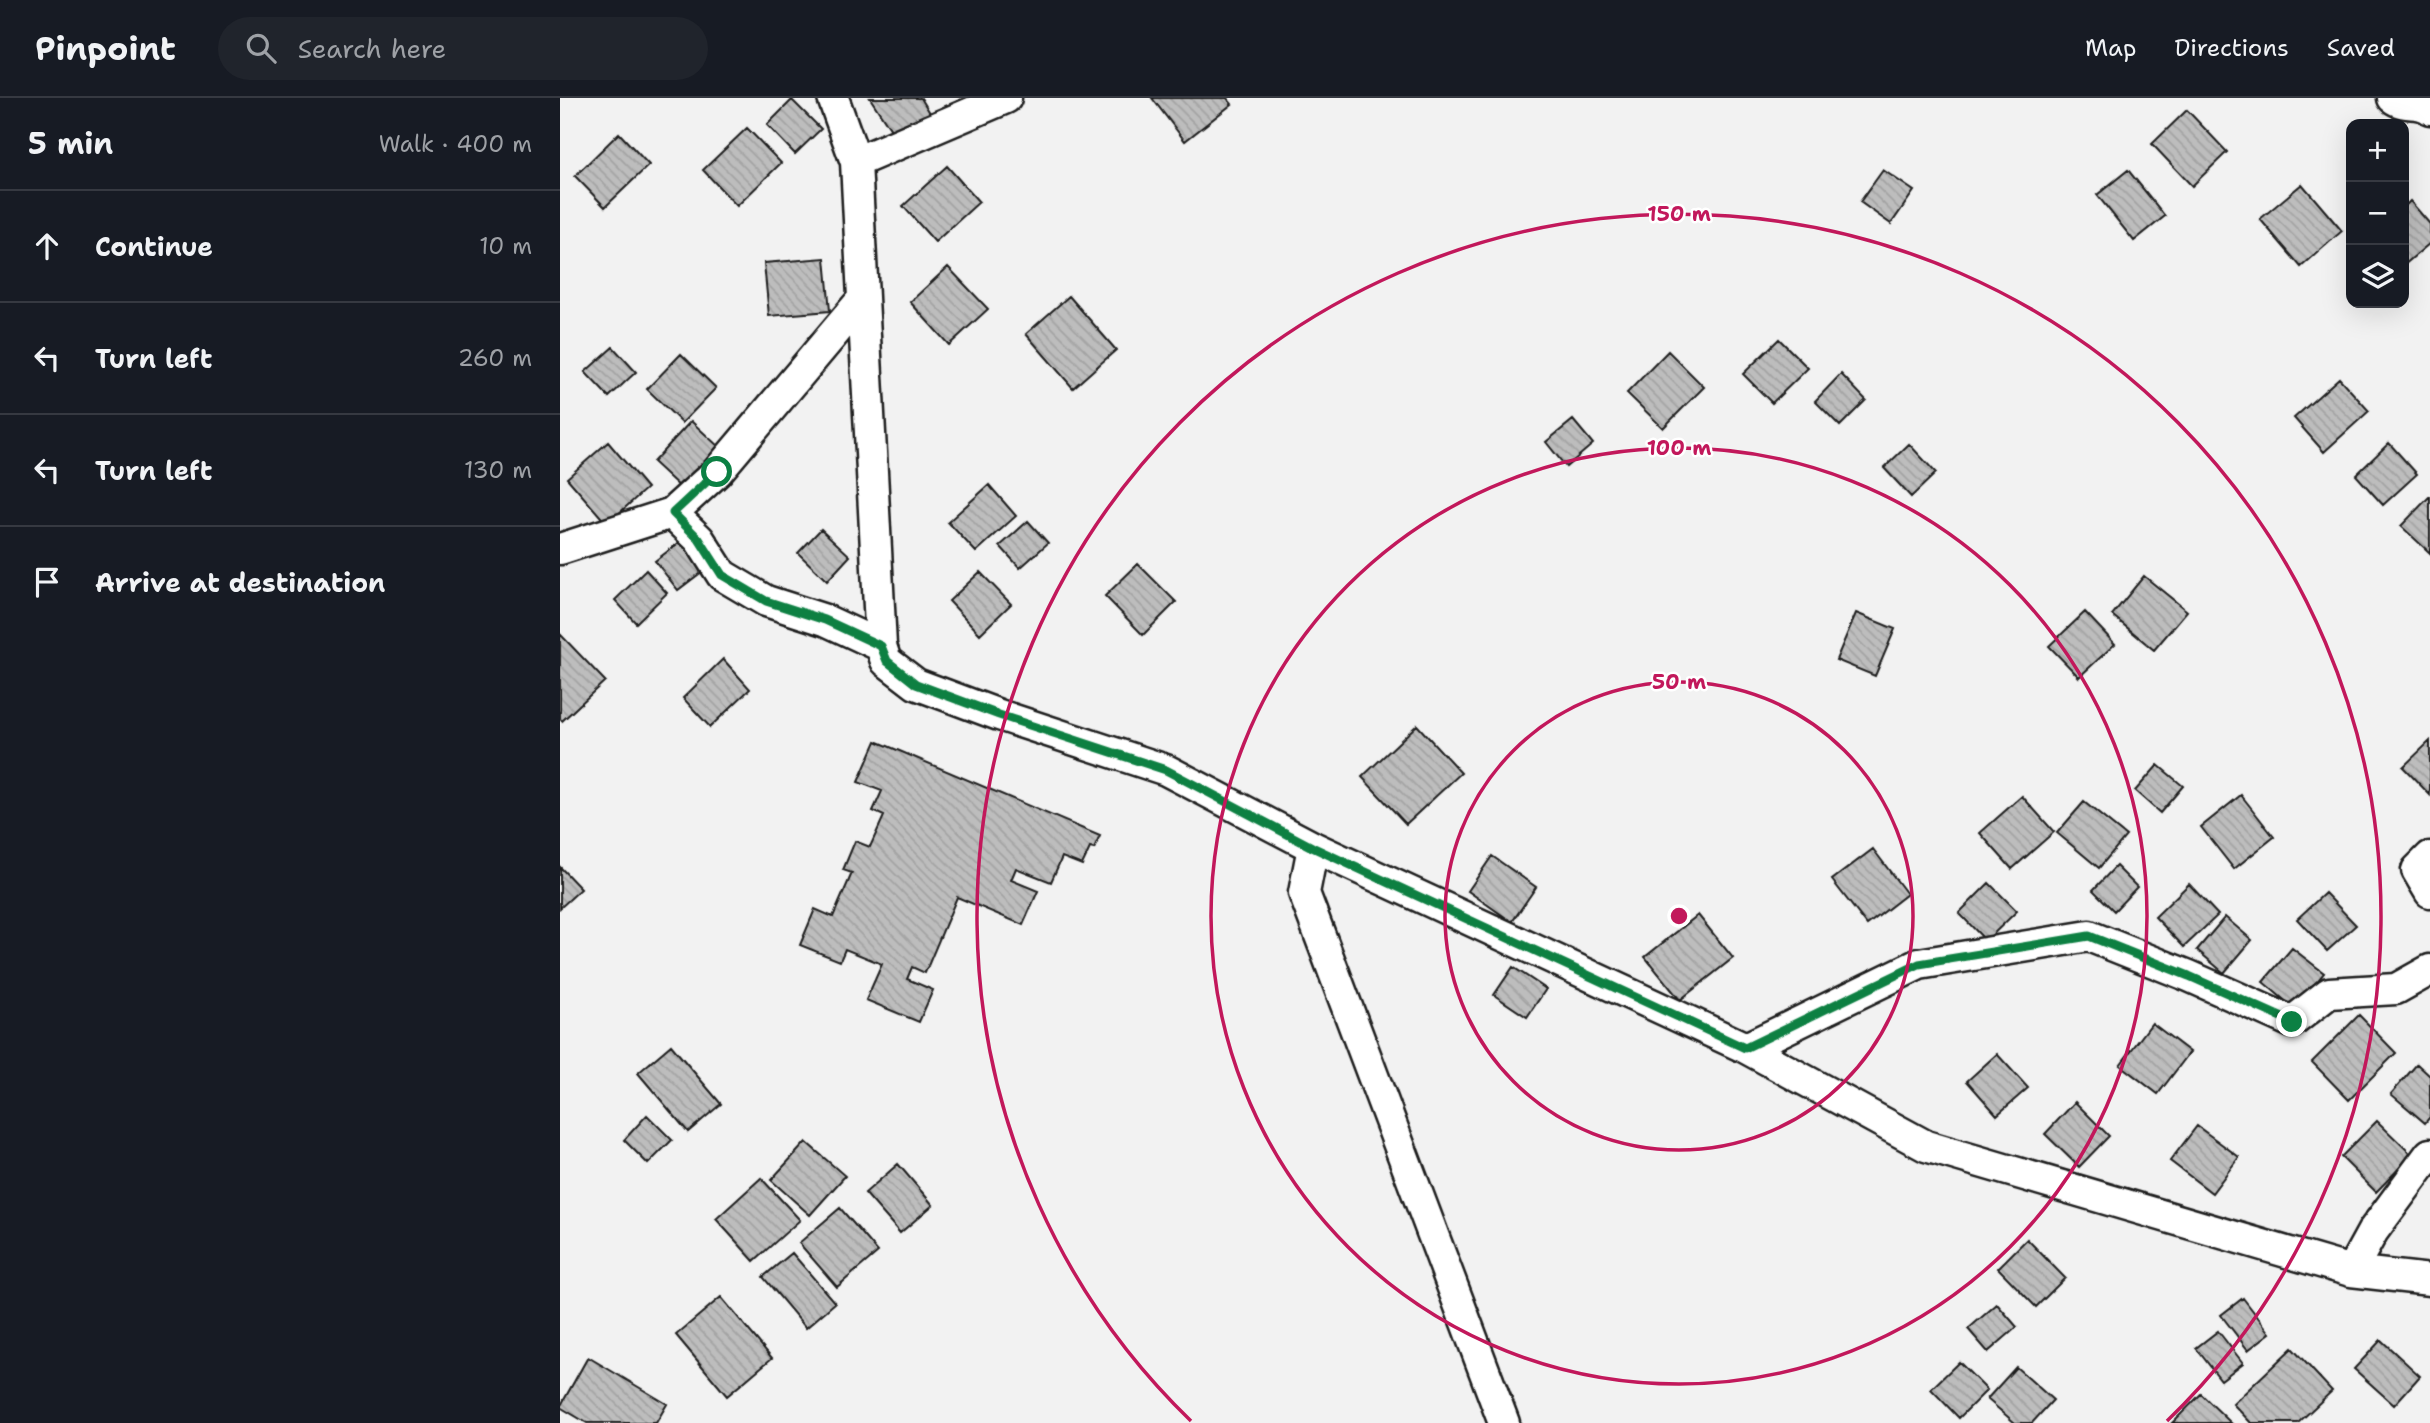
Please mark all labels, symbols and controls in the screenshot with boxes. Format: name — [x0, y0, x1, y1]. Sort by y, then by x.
search box — [218, 17, 708, 80]
text: Pinpoint — [35, 26, 176, 71]
icon: search — [242, 29, 280, 67]
text: Search here — [298, 31, 446, 66]
text: Map — [2085, 32, 2136, 64]
text: Directions — [2174, 32, 2289, 64]
text: Saved — [2327, 32, 2395, 64]
map controls — [2346, 119, 2409, 308]
button: + — [2346, 119, 2409, 182]
text: 5 min — [28, 123, 113, 164]
text: Walk · 400 m — [379, 129, 532, 159]
button: − — [2346, 182, 2409, 245]
text: 150 m — [1647, 200, 1711, 228]
icon: ahead — [28, 227, 66, 265]
text: Continue — [95, 229, 213, 264]
text: 10 m — [479, 231, 532, 261]
button: layers — [2346, 245, 2409, 308]
icon: left — [28, 339, 66, 377]
text: Turn left — [95, 341, 212, 376]
text: 260 m — [458, 343, 532, 373]
text: 100 m — [1647, 434, 1711, 462]
icon: left — [28, 451, 66, 489]
text: Turn left — [95, 453, 212, 488]
text: 130 m — [464, 455, 532, 485]
route start — [701, 456, 732, 487]
icon: arrive — [28, 563, 66, 601]
text: Arrive at destination — [95, 565, 385, 600]
text: 50 m — [1652, 668, 1706, 696]
centre of rings — [1667, 904, 1691, 928]
route end — [2276, 1006, 2307, 1037]

